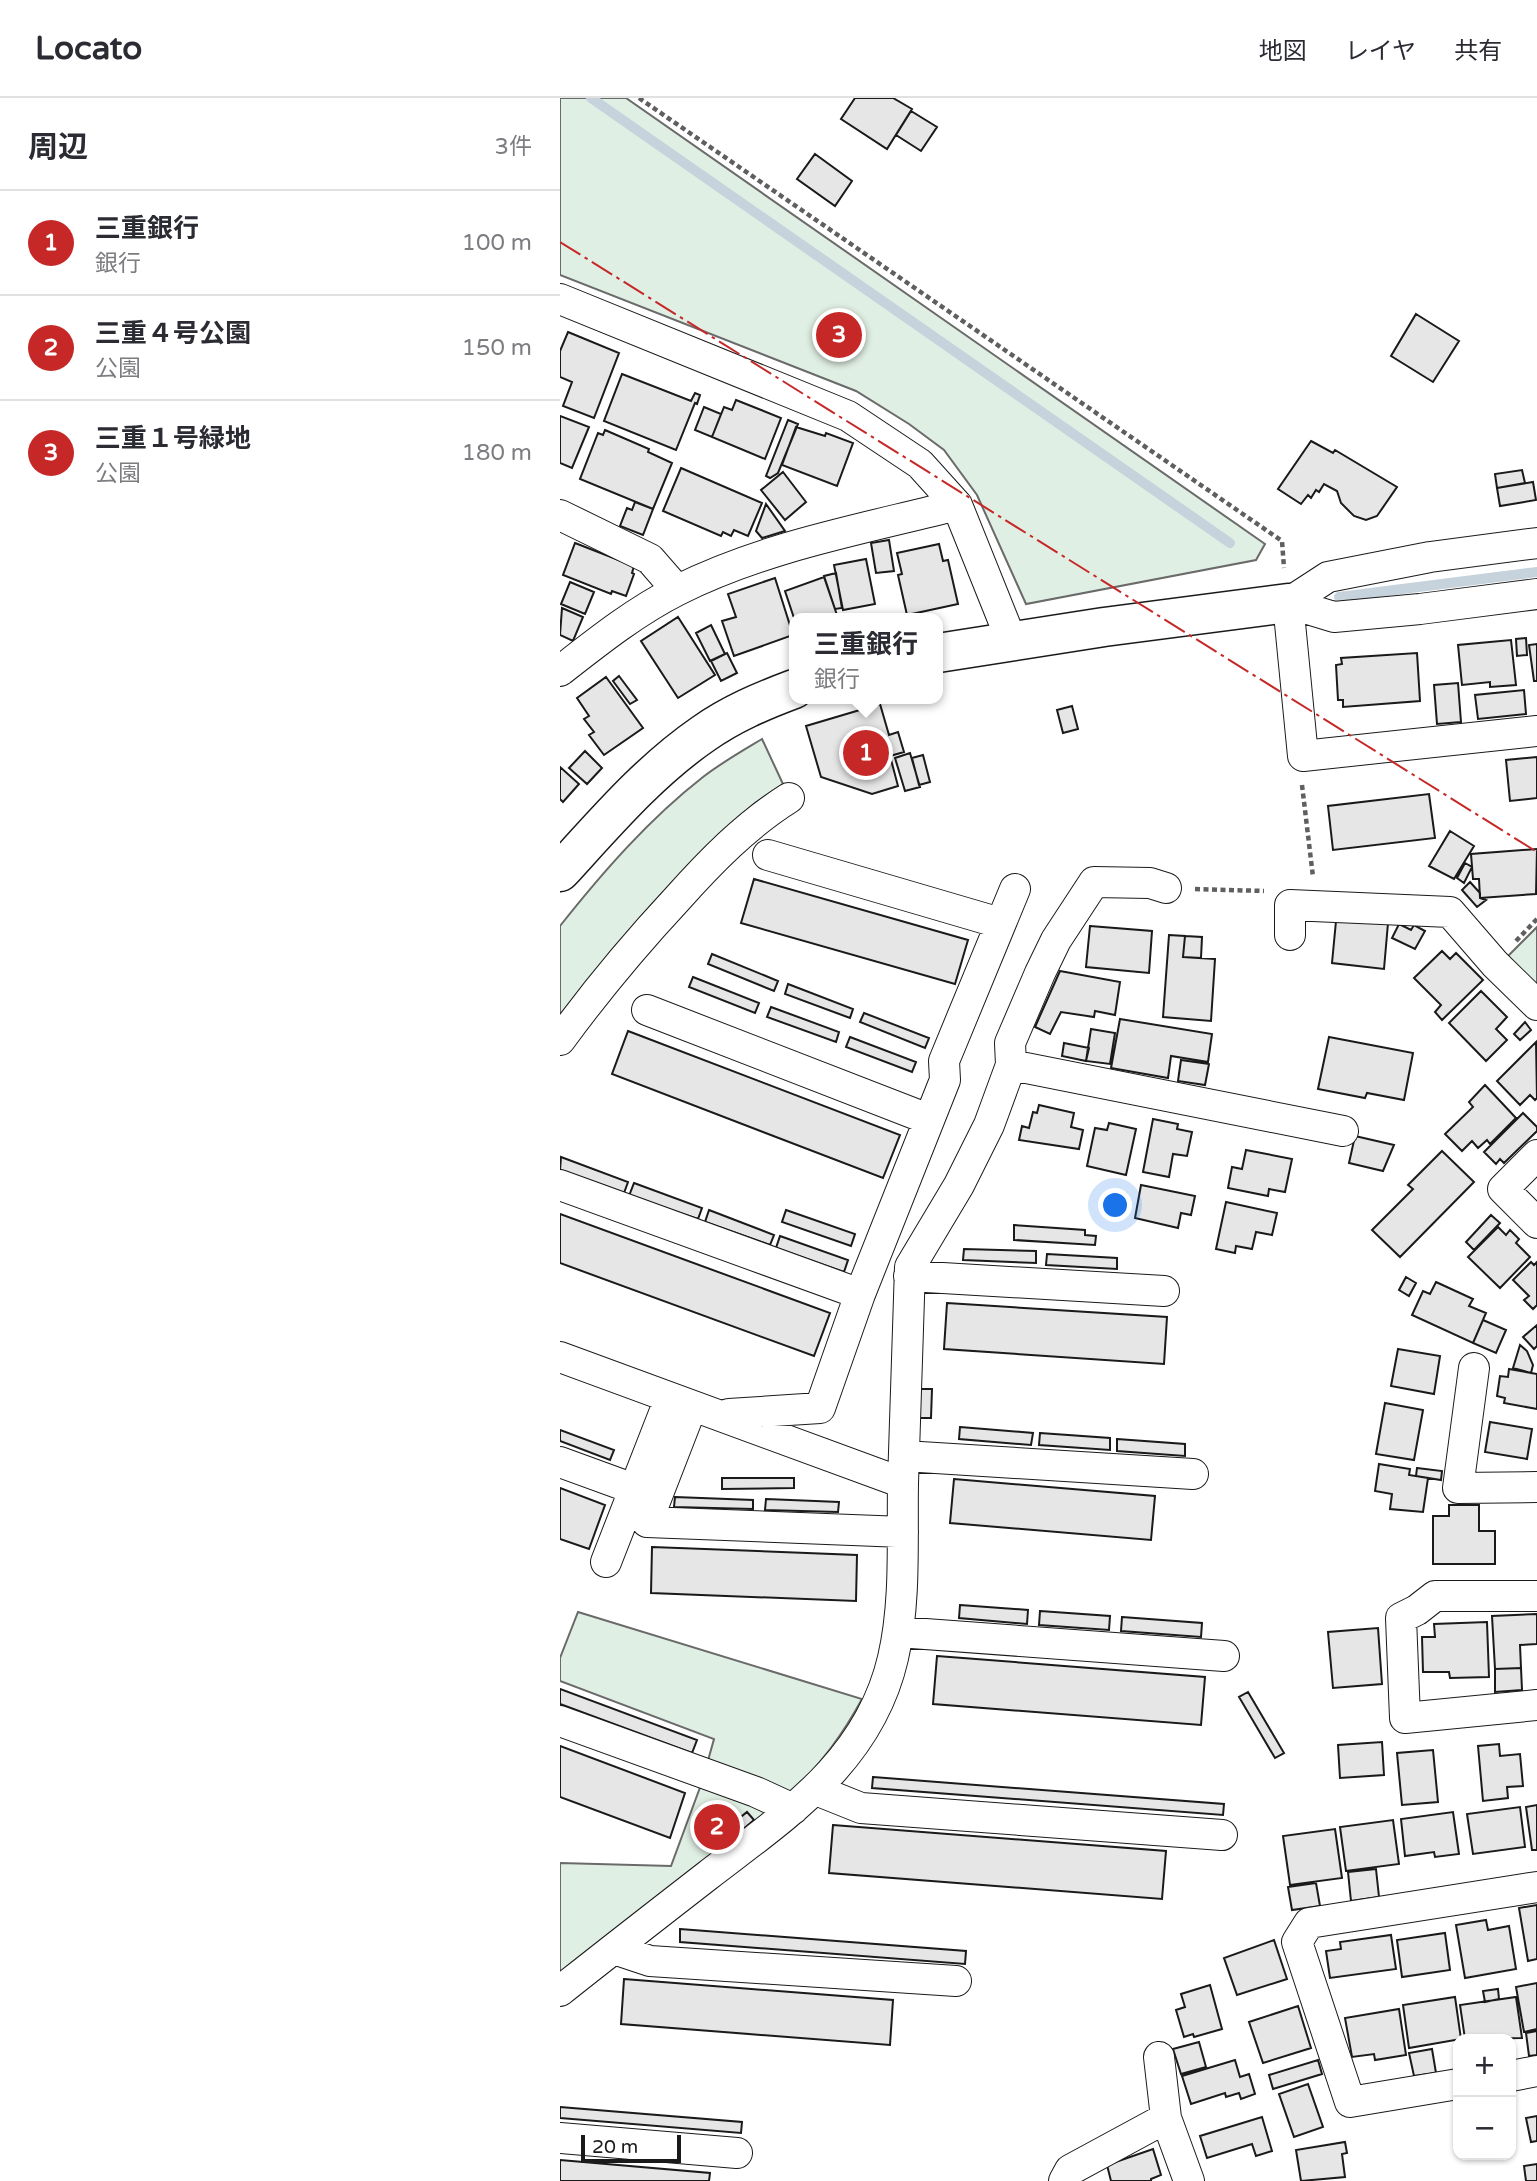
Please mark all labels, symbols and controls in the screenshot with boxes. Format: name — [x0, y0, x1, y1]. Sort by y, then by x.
text: Locato — [35, 29, 142, 68]
text: 地図 — [1259, 37, 1307, 66]
text: レイヤ — [1345, 37, 1416, 66]
text: 共有 — [1454, 37, 1502, 66]
text: 周辺 — [28, 129, 88, 166]
text: 3件 — [495, 133, 532, 161]
text: 三重銀行 — [95, 213, 199, 244]
text: 1 — [44, 229, 58, 257]
text: 100 m — [462, 229, 532, 257]
text: 銀行 — [95, 250, 141, 278]
pin: 3 — [816, 309, 862, 361]
text: 三重４号公園 — [95, 318, 251, 349]
text: 2 — [44, 334, 58, 362]
text: 150 m — [462, 334, 532, 362]
text: 公園 — [95, 355, 141, 383]
text: 三重１号緑地 — [95, 423, 251, 454]
text: 3 — [44, 439, 58, 467]
text: 180 m — [462, 439, 532, 467]
text: 公園 — [95, 460, 141, 488]
popup — [789, 613, 943, 704]
text: 三重銀行 — [814, 629, 918, 660]
text: 銀行 — [814, 666, 860, 694]
pin: 1 — [843, 727, 889, 779]
your location — [1098, 1188, 1132, 1222]
pin: 2 — [694, 1801, 740, 1853]
map controls — [1453, 2034, 1516, 2160]
button: + — [1453, 2034, 1516, 2097]
button: − — [1453, 2097, 1516, 2160]
scale bar — [581, 2132, 681, 2164]
text: 20 m — [592, 2136, 638, 2158]

